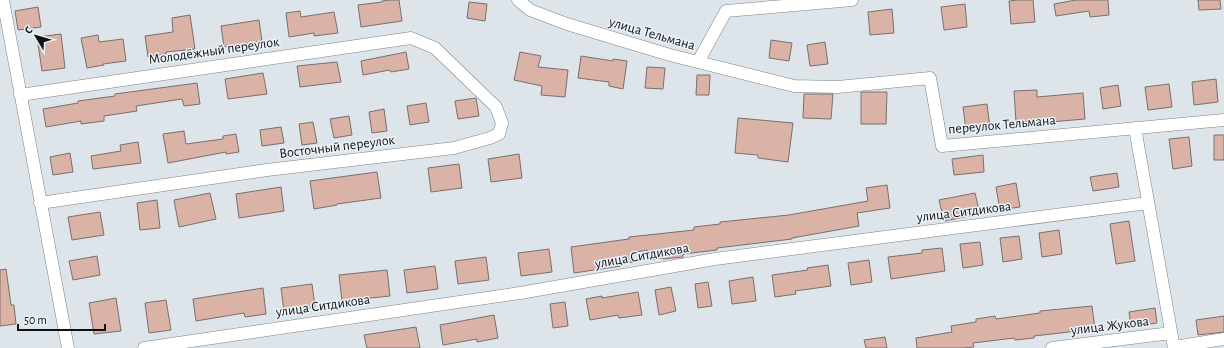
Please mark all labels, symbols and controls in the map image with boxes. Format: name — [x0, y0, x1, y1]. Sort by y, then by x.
street label: улица Тельмана — [606, 15, 697, 53]
north arrow — [16, 16, 56, 56]
text: С — [22, 24, 35, 36]
street label: Молодёжный переулок — [148, 35, 281, 67]
street label: переулок Тельмана — [948, 113, 1057, 137]
street label: Восточный переулок — [278, 133, 396, 161]
street label: улица Ситдикова — [915, 199, 1013, 225]
street label: улица Ситдикова — [593, 241, 691, 271]
street label: улица Ситдикова — [274, 292, 372, 320]
scale bar — [18, 306, 105, 332]
text: 50 m — [24, 314, 47, 326]
street label: улица Жукова — [1069, 314, 1150, 338]

